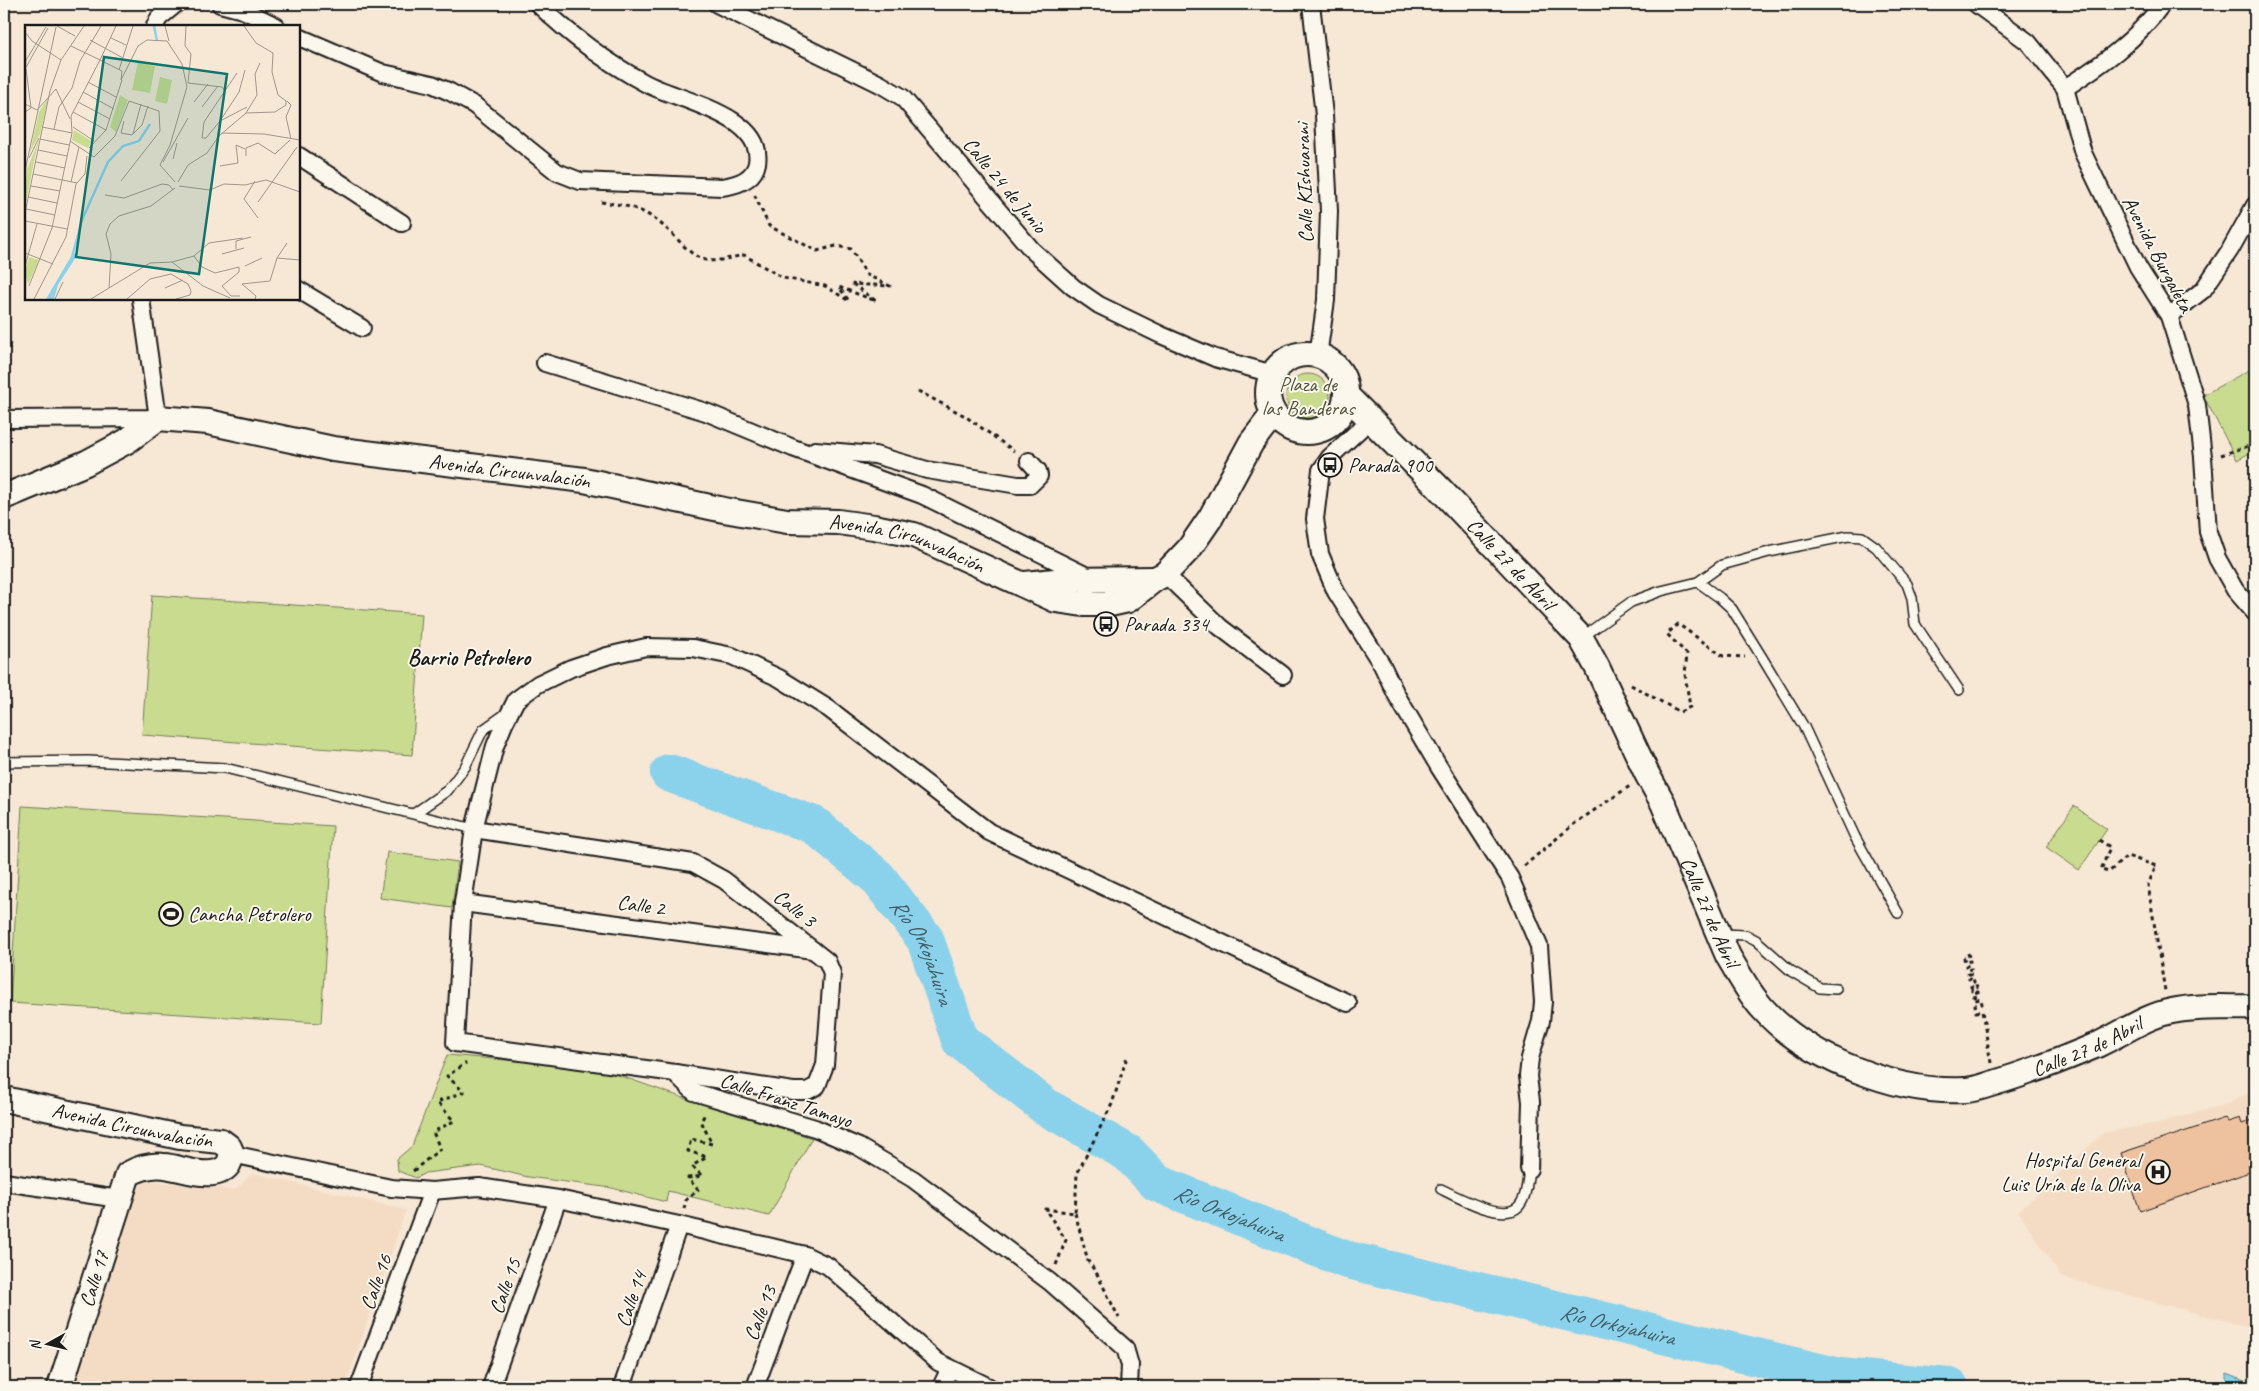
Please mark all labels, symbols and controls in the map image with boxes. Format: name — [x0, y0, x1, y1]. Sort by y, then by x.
inset map — [25, 25, 300, 300]
street label: Calle KIshuarani — [1289, 119, 1319, 243]
street label: Calle 24 de Junio — [957, 132, 1054, 239]
street label: Avenida Burgaleta — [2116, 191, 2200, 318]
park label: Plaza de las Banderas — [1262, 371, 1356, 421]
street label: Avenida Circunvalación — [427, 448, 594, 494]
bus stop icon: Parada 900 — [1317, 452, 1343, 478]
place label: Parada 900 — [1348, 452, 1434, 478]
street label: Avenida Circunvalación — [828, 509, 989, 579]
street label: Calle 27 de Abril — [1461, 512, 1563, 618]
bus stop icon: Parada 334 — [1093, 611, 1119, 637]
place label: Parada 334 — [1124, 611, 1211, 637]
district label: Barrio Petrolero — [408, 644, 532, 672]
street label: Calle 27 de Abril — [1675, 853, 1746, 975]
street label: Calle 3 — [768, 883, 823, 934]
street label: Calle 2 — [616, 889, 668, 921]
water label: Río Orkojahuira — [883, 893, 961, 1011]
sports icon: Cancha Petrolero — [158, 901, 184, 927]
place label: Cancha Petrolero — [188, 901, 312, 927]
street label: Calle 27 de Abril — [2029, 1009, 2149, 1082]
street label: Calle Franz Tamayo — [717, 1066, 857, 1134]
street label: Avenida Circunvalación — [50, 1097, 214, 1153]
place label: Hospital General Luis Uría de la Oliva — [2001, 1147, 2143, 1197]
hospital icon: Hospital General Luis Uría de la Oliva — [2145, 1159, 2171, 1185]
water label: Río Orkojahuira — [1170, 1178, 1291, 1249]
street label: Calle 17 — [73, 1246, 115, 1310]
street label: Calle 16 — [354, 1250, 398, 1313]
street label: Calle 15 — [483, 1253, 527, 1317]
street label: Calle 14 — [609, 1265, 653, 1330]
street label: Calle 13 — [738, 1280, 783, 1344]
water label: Río Orkojahuira — [1557, 1298, 1680, 1353]
north arrow — [22, 1318, 72, 1368]
text: N — [26, 1338, 45, 1351]

